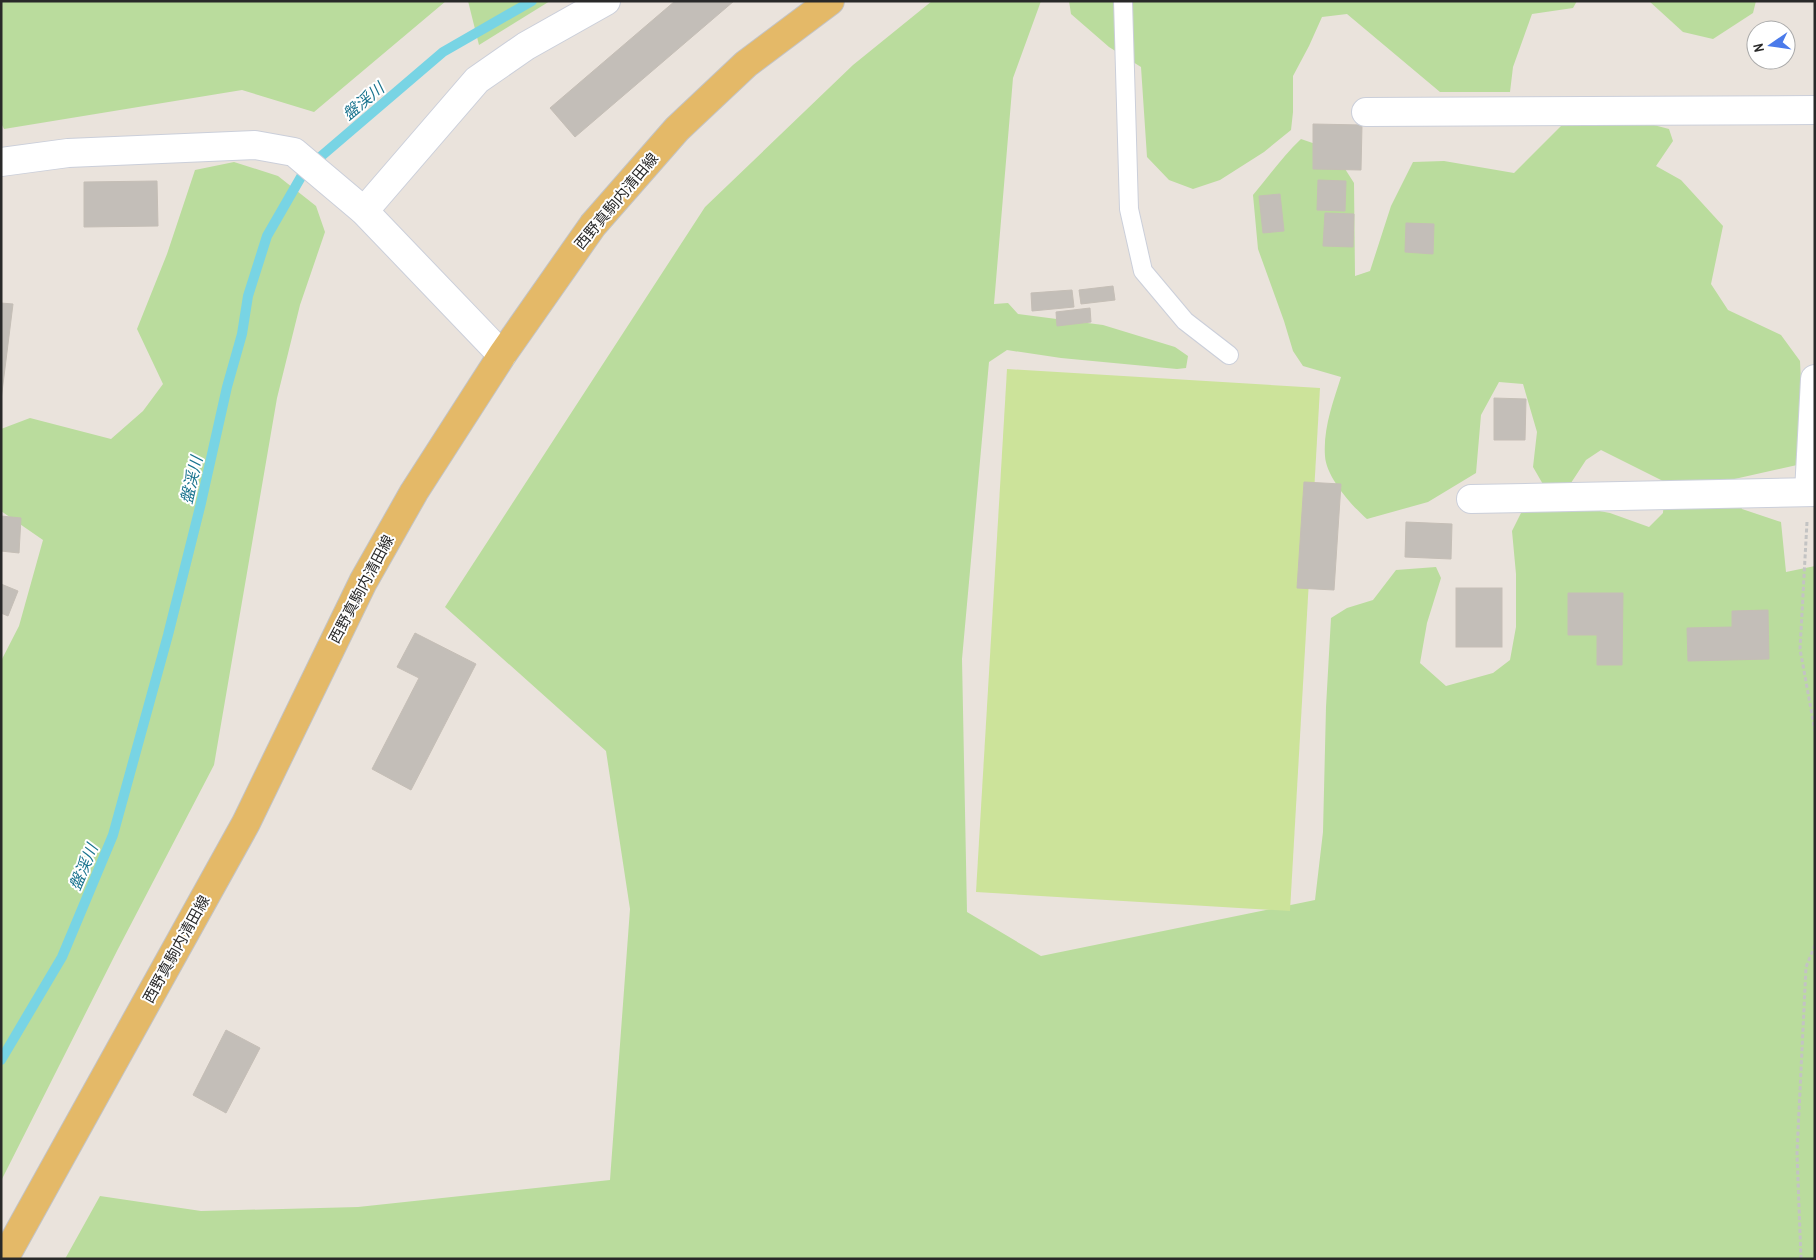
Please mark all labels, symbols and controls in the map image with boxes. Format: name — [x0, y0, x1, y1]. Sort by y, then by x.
north arrow — [1746, 20, 1796, 70]
text: N — [1749, 42, 1768, 54]
water label: 盤渓川 — [338, 76, 390, 125]
street label: 西野真駒内清田線 — [569, 148, 663, 254]
water label: 盤渓川 — [175, 452, 208, 506]
street label: 西野真駒内清田線 — [324, 531, 398, 647]
water label: 盤渓川 — [63, 839, 103, 893]
street label: 西野真駒内清田線 — [138, 891, 214, 1007]

